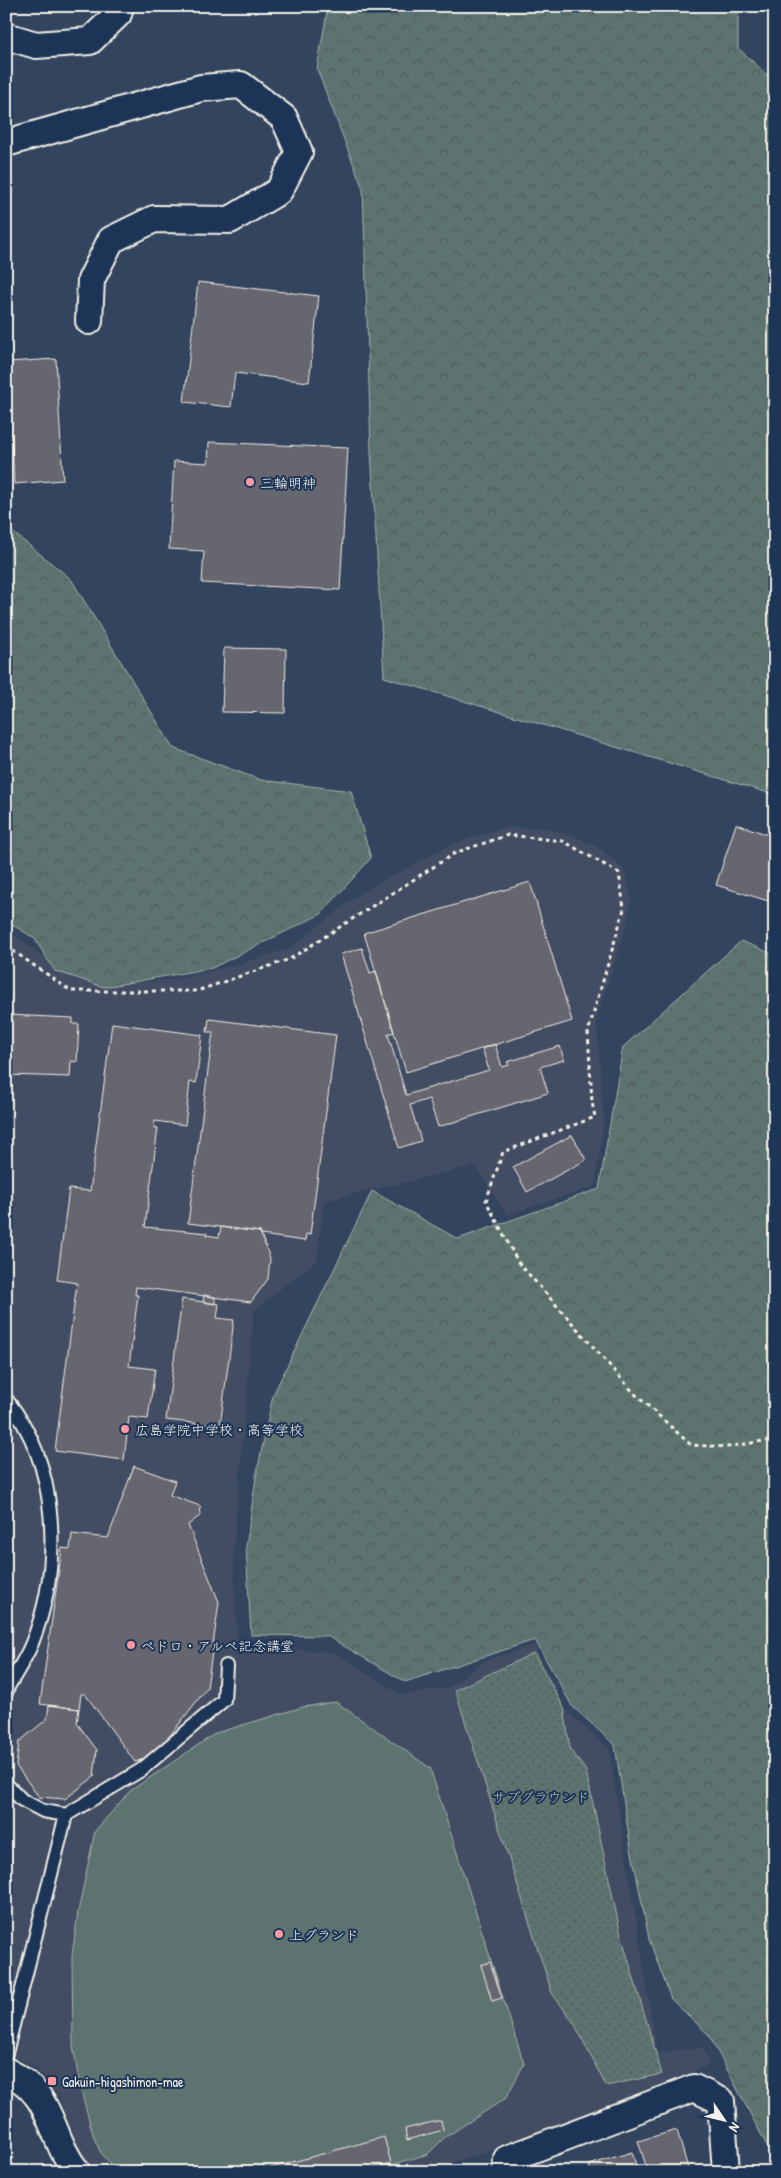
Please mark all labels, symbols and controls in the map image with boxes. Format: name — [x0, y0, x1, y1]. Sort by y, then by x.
place label: 三輪明神 — [260, 473, 316, 492]
marker: 三輪明神 — [244, 476, 256, 488]
place label: 広島学院中学校・高等学校 — [135, 1420, 303, 1439]
marker: 広島学院中学校・高等学校 — [119, 1423, 131, 1435]
place label: ペドロ・アルペ記念講堂 — [141, 1636, 294, 1655]
marker: ペドロ・アルペ記念講堂 — [125, 1639, 137, 1651]
park label: サブグラウンド — [492, 1787, 590, 1806]
place label: 上グランド — [289, 1925, 359, 1944]
marker: 上グランド — [273, 1928, 285, 1940]
place label: Gakuin-higashimon-mae — [62, 2072, 184, 2092]
marker: Gakuin-higashimon-mae — [46, 2075, 58, 2087]
north arrow — [698, 2096, 748, 2146]
text: N — [725, 2119, 745, 2137]

